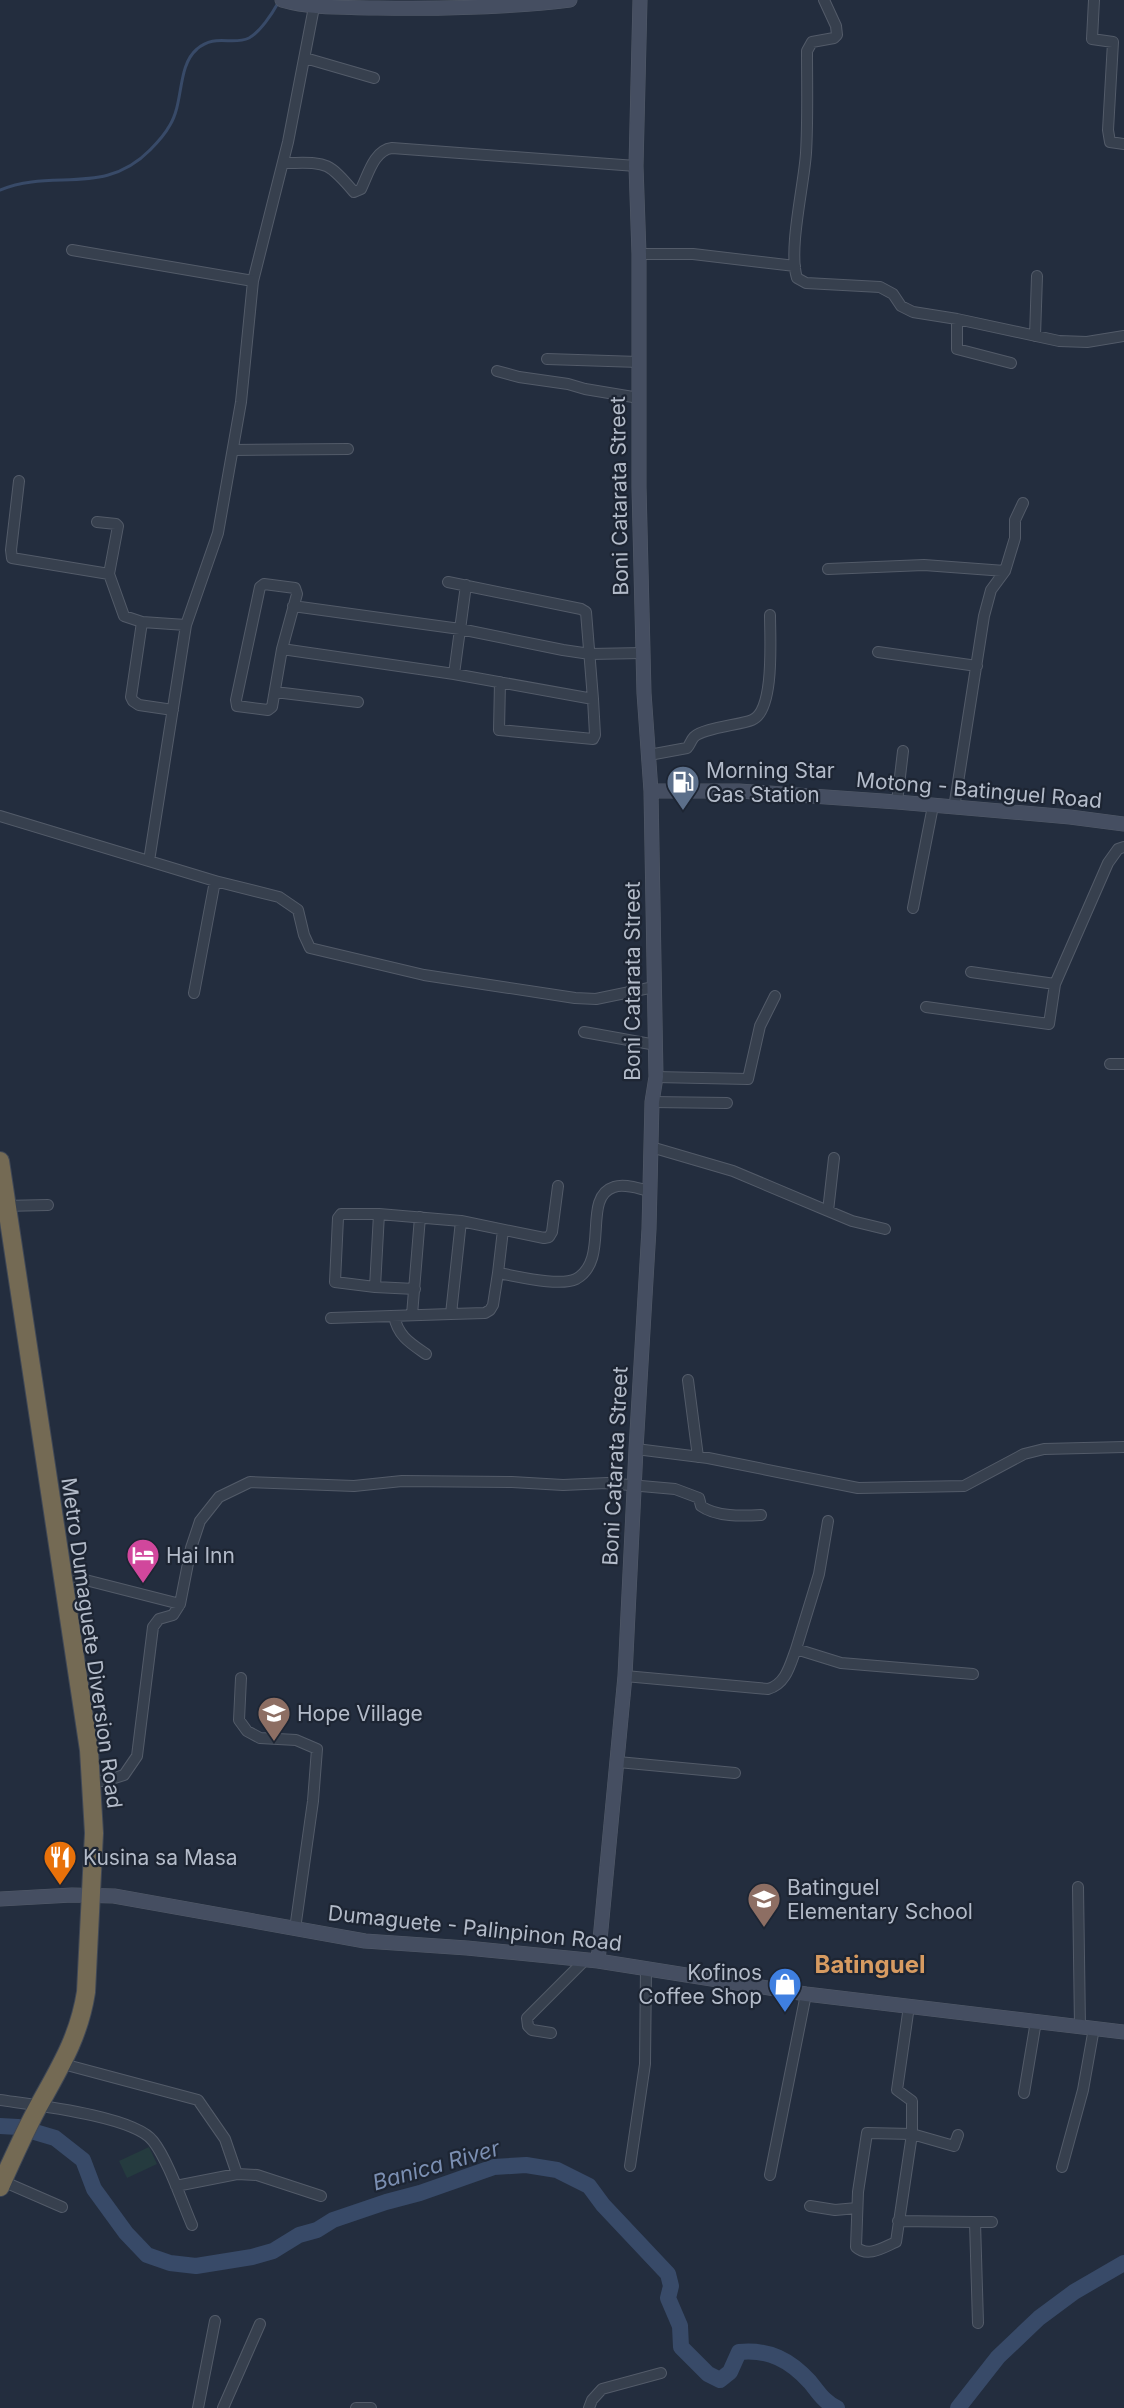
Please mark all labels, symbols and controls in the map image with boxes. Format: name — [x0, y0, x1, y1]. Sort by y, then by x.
street label: Boni Catarata Street — [605, 396, 633, 596]
place label: Morning Star Gas Station — [706, 758, 835, 807]
fuel station icon: Morning Star Gas Station — [665, 764, 701, 811]
street label: Motong - Batinguel Road — [855, 767, 1103, 813]
street label: Boni Catarata Street — [620, 881, 645, 1081]
street label: Boni Catarata Street — [597, 1366, 633, 1566]
street label: Metro Dumaguete Diversion Road — [56, 1476, 128, 1810]
hotel icon: Hai Inn — [125, 1537, 161, 1584]
place label: Hai Inn — [166, 1543, 235, 1568]
school or university icon: Hope Village — [256, 1695, 292, 1742]
place label: Hope Village — [297, 1701, 423, 1726]
restaurant icon: Kusina sa Masa — [42, 1839, 78, 1886]
place label: Kusina sa Masa — [83, 1845, 238, 1870]
place label: Batinguel Elementary School — [787, 1875, 973, 1924]
school or university icon: Batinguel Elementary School — [746, 1881, 782, 1928]
street label: Dumaguete - Palinpinon Road — [327, 1900, 623, 1956]
district label: Batinguel — [815, 1950, 925, 1979]
place label: Kofinos Coffee Shop — [638, 1960, 762, 2009]
shop icon: Kofinos Coffee Shop — [767, 1966, 803, 2013]
water label: Banica River — [369, 2134, 503, 2196]

